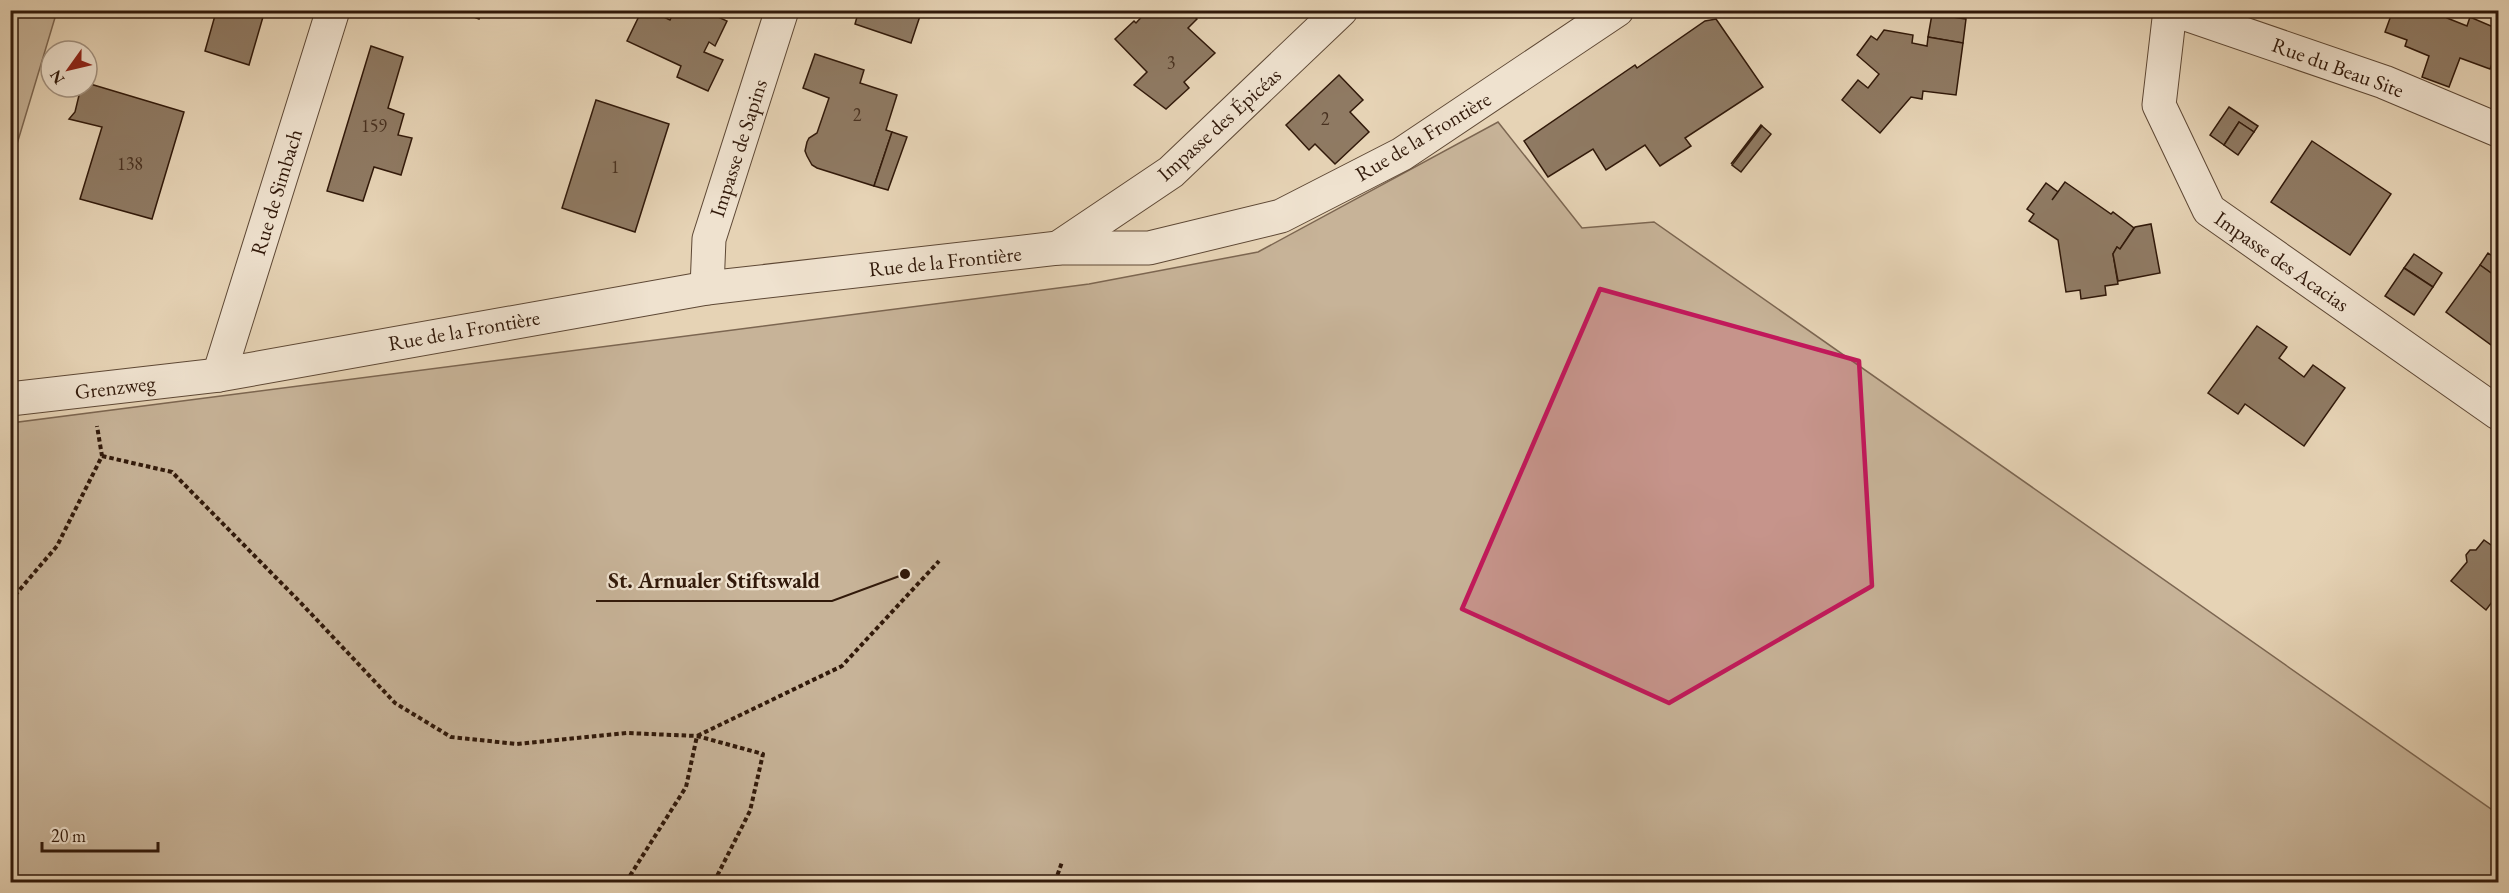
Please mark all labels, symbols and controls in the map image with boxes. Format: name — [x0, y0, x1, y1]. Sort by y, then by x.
street label: Rue du Beau Site — [2268, 31, 2408, 103]
north arrow — [39, 39, 99, 99]
house number: 3 — [1167, 51, 1175, 74]
street label: Impasse des Épicéas — [1151, 61, 1287, 187]
text: N — [45, 66, 69, 88]
street label: Impasse de Sapins — [703, 75, 773, 220]
street label: Rue de la Frontière — [1350, 85, 1496, 187]
house number: 2 — [853, 103, 862, 126]
house number: 2 — [1321, 107, 1330, 130]
house number: 159 — [361, 114, 387, 137]
street label: Rue de Simbach — [244, 125, 308, 259]
house number: 138 — [117, 152, 143, 175]
house number: 1 — [611, 155, 619, 178]
street label: Impasse des Acacias — [2210, 205, 2355, 318]
street label: Rue de la Frontière — [867, 240, 1023, 282]
street label: Rue de la Frontière — [386, 303, 542, 357]
street label: Grenzweg — [73, 369, 158, 405]
callout: St. Arnualer Stiftswald — [596, 561, 832, 601]
text: St. Arnualer Stiftswald — [608, 566, 820, 595]
scale bar — [42, 815, 158, 853]
text: 20 m — [51, 824, 86, 847]

